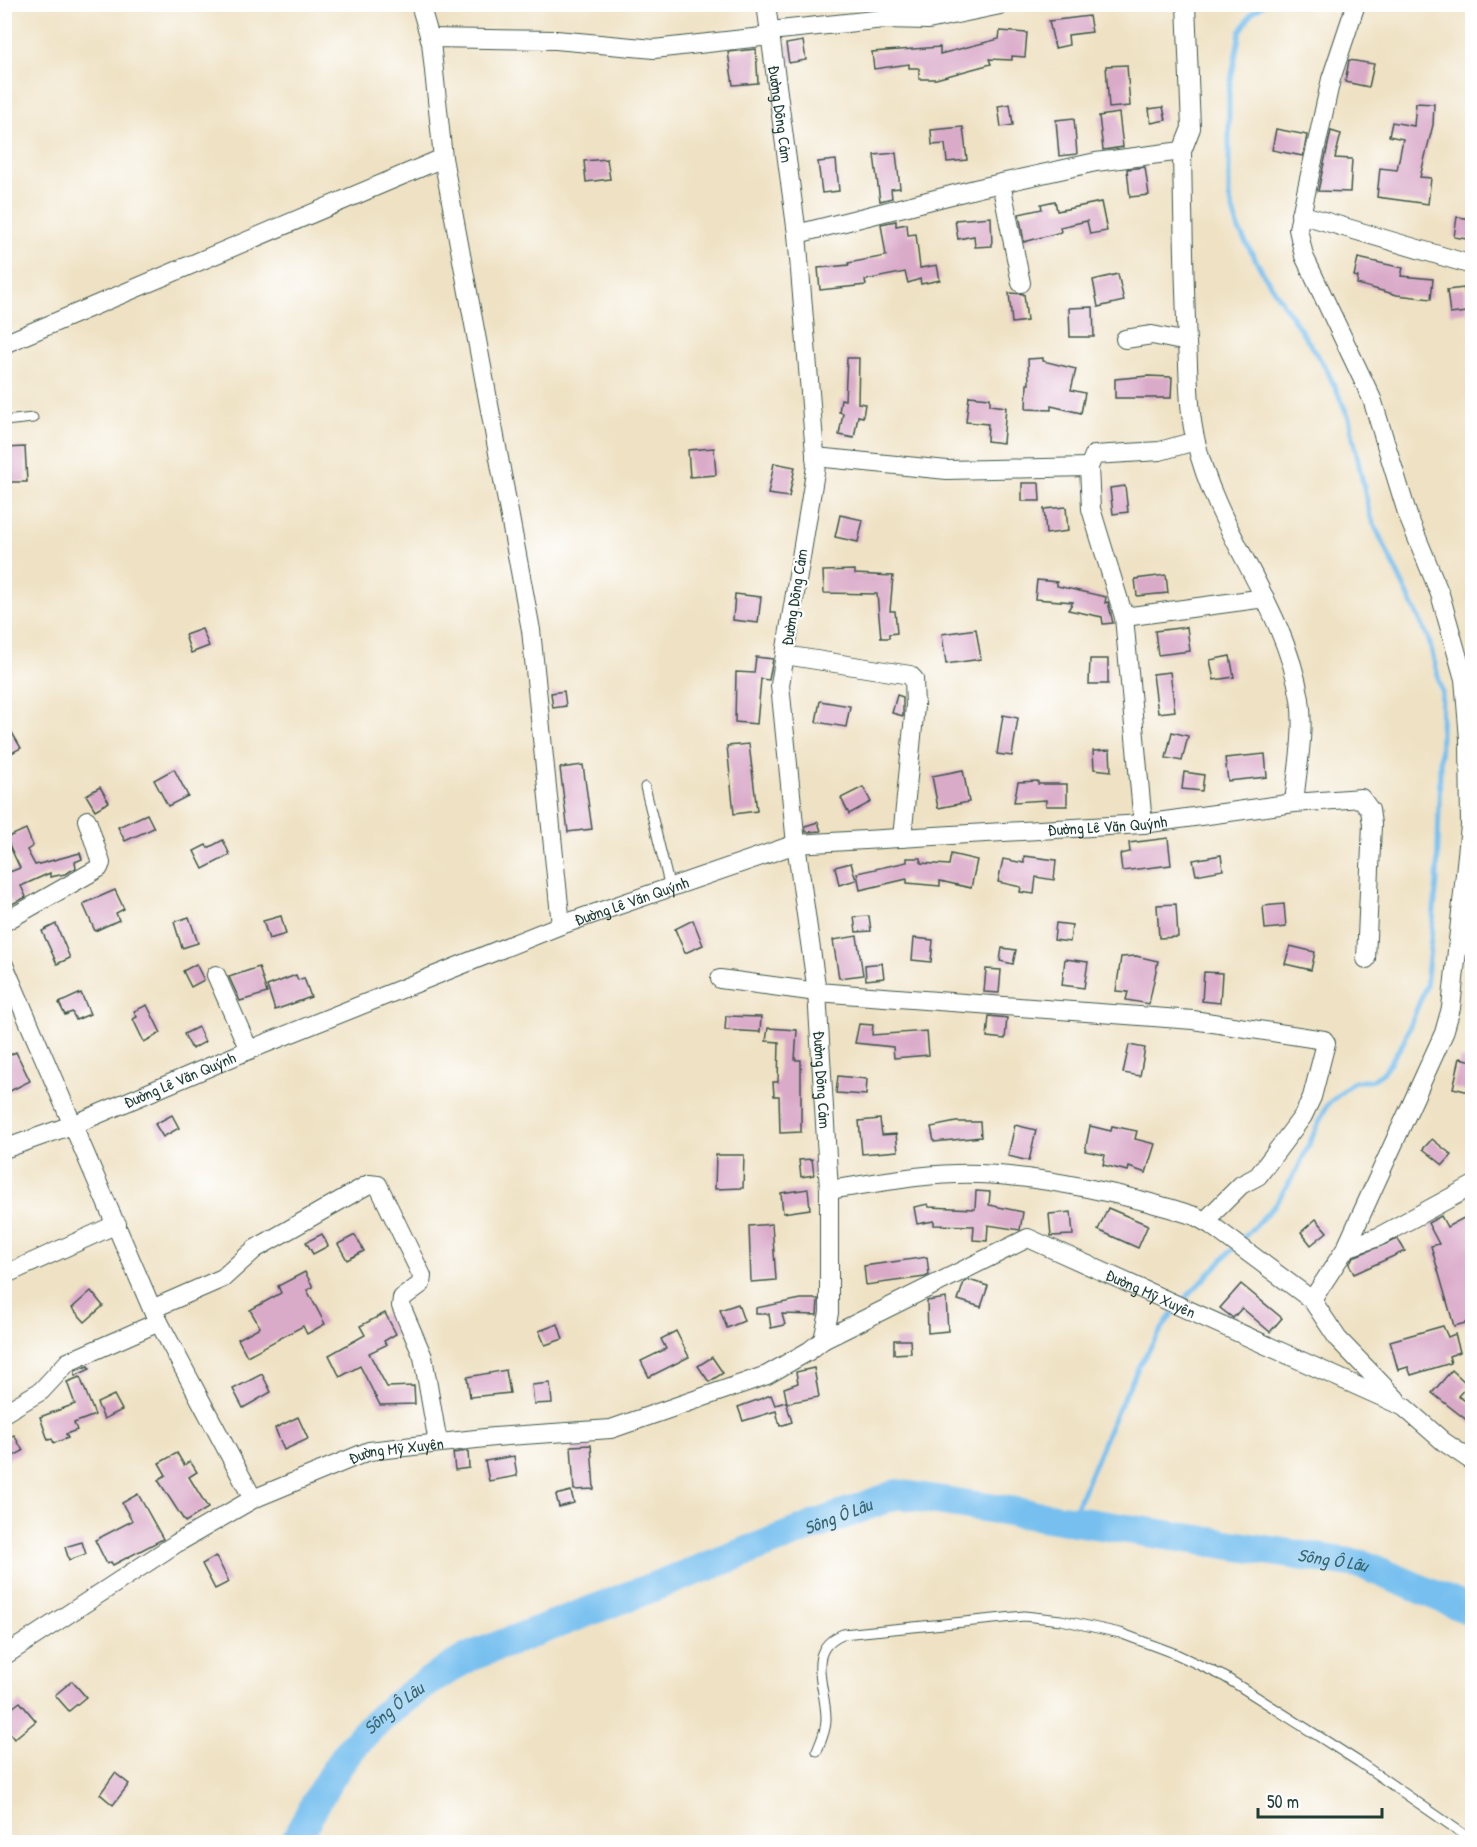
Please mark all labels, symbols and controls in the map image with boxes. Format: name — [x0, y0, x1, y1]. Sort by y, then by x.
street label: Đường Dõng Cảm — [763, 64, 798, 164]
street label: Đường Dõng Cảm — [775, 547, 813, 647]
street label: Đường Lê Văn Quýnh — [1047, 810, 1169, 840]
street label: Đường Lê Văn Quýnh — [571, 871, 692, 931]
street label: Đường Dõng Cảm — [808, 1030, 836, 1129]
street label: Đường Lê Văn Quýnh — [120, 1046, 239, 1113]
street label: Đường Mỹ Xuyên — [1103, 1263, 1199, 1323]
street label: Đường Mỹ Xuyên — [345, 1432, 445, 1469]
water label: Sông Ô Lâu — [800, 1491, 877, 1540]
water label: Sông Ô Lâu — [1296, 1542, 1374, 1578]
water label: Sông Ô Lâu — [358, 1675, 430, 1740]
scale bar — [1258, 1781, 1382, 1819]
text: 50 m — [1267, 1789, 1299, 1814]

